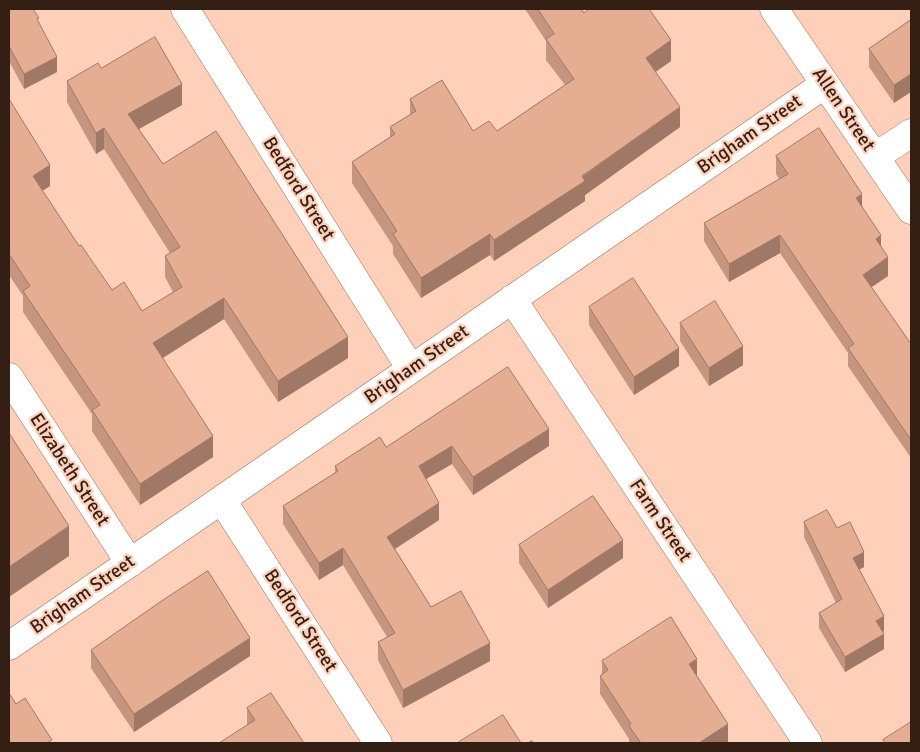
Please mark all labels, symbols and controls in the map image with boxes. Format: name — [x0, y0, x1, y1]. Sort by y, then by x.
street label: Allen Street — [807, 64, 879, 156]
street label: Brigham Street — [693, 91, 807, 179]
street label: Bedford Street — [257, 133, 339, 245]
street label: Brigham Street — [360, 321, 474, 409]
street label: Elizabeth Street — [24, 409, 114, 531]
street label: Farm Street — [624, 475, 696, 567]
street label: Brigham Street — [26, 551, 140, 639]
street label: Bedford Street — [258, 565, 342, 677]

